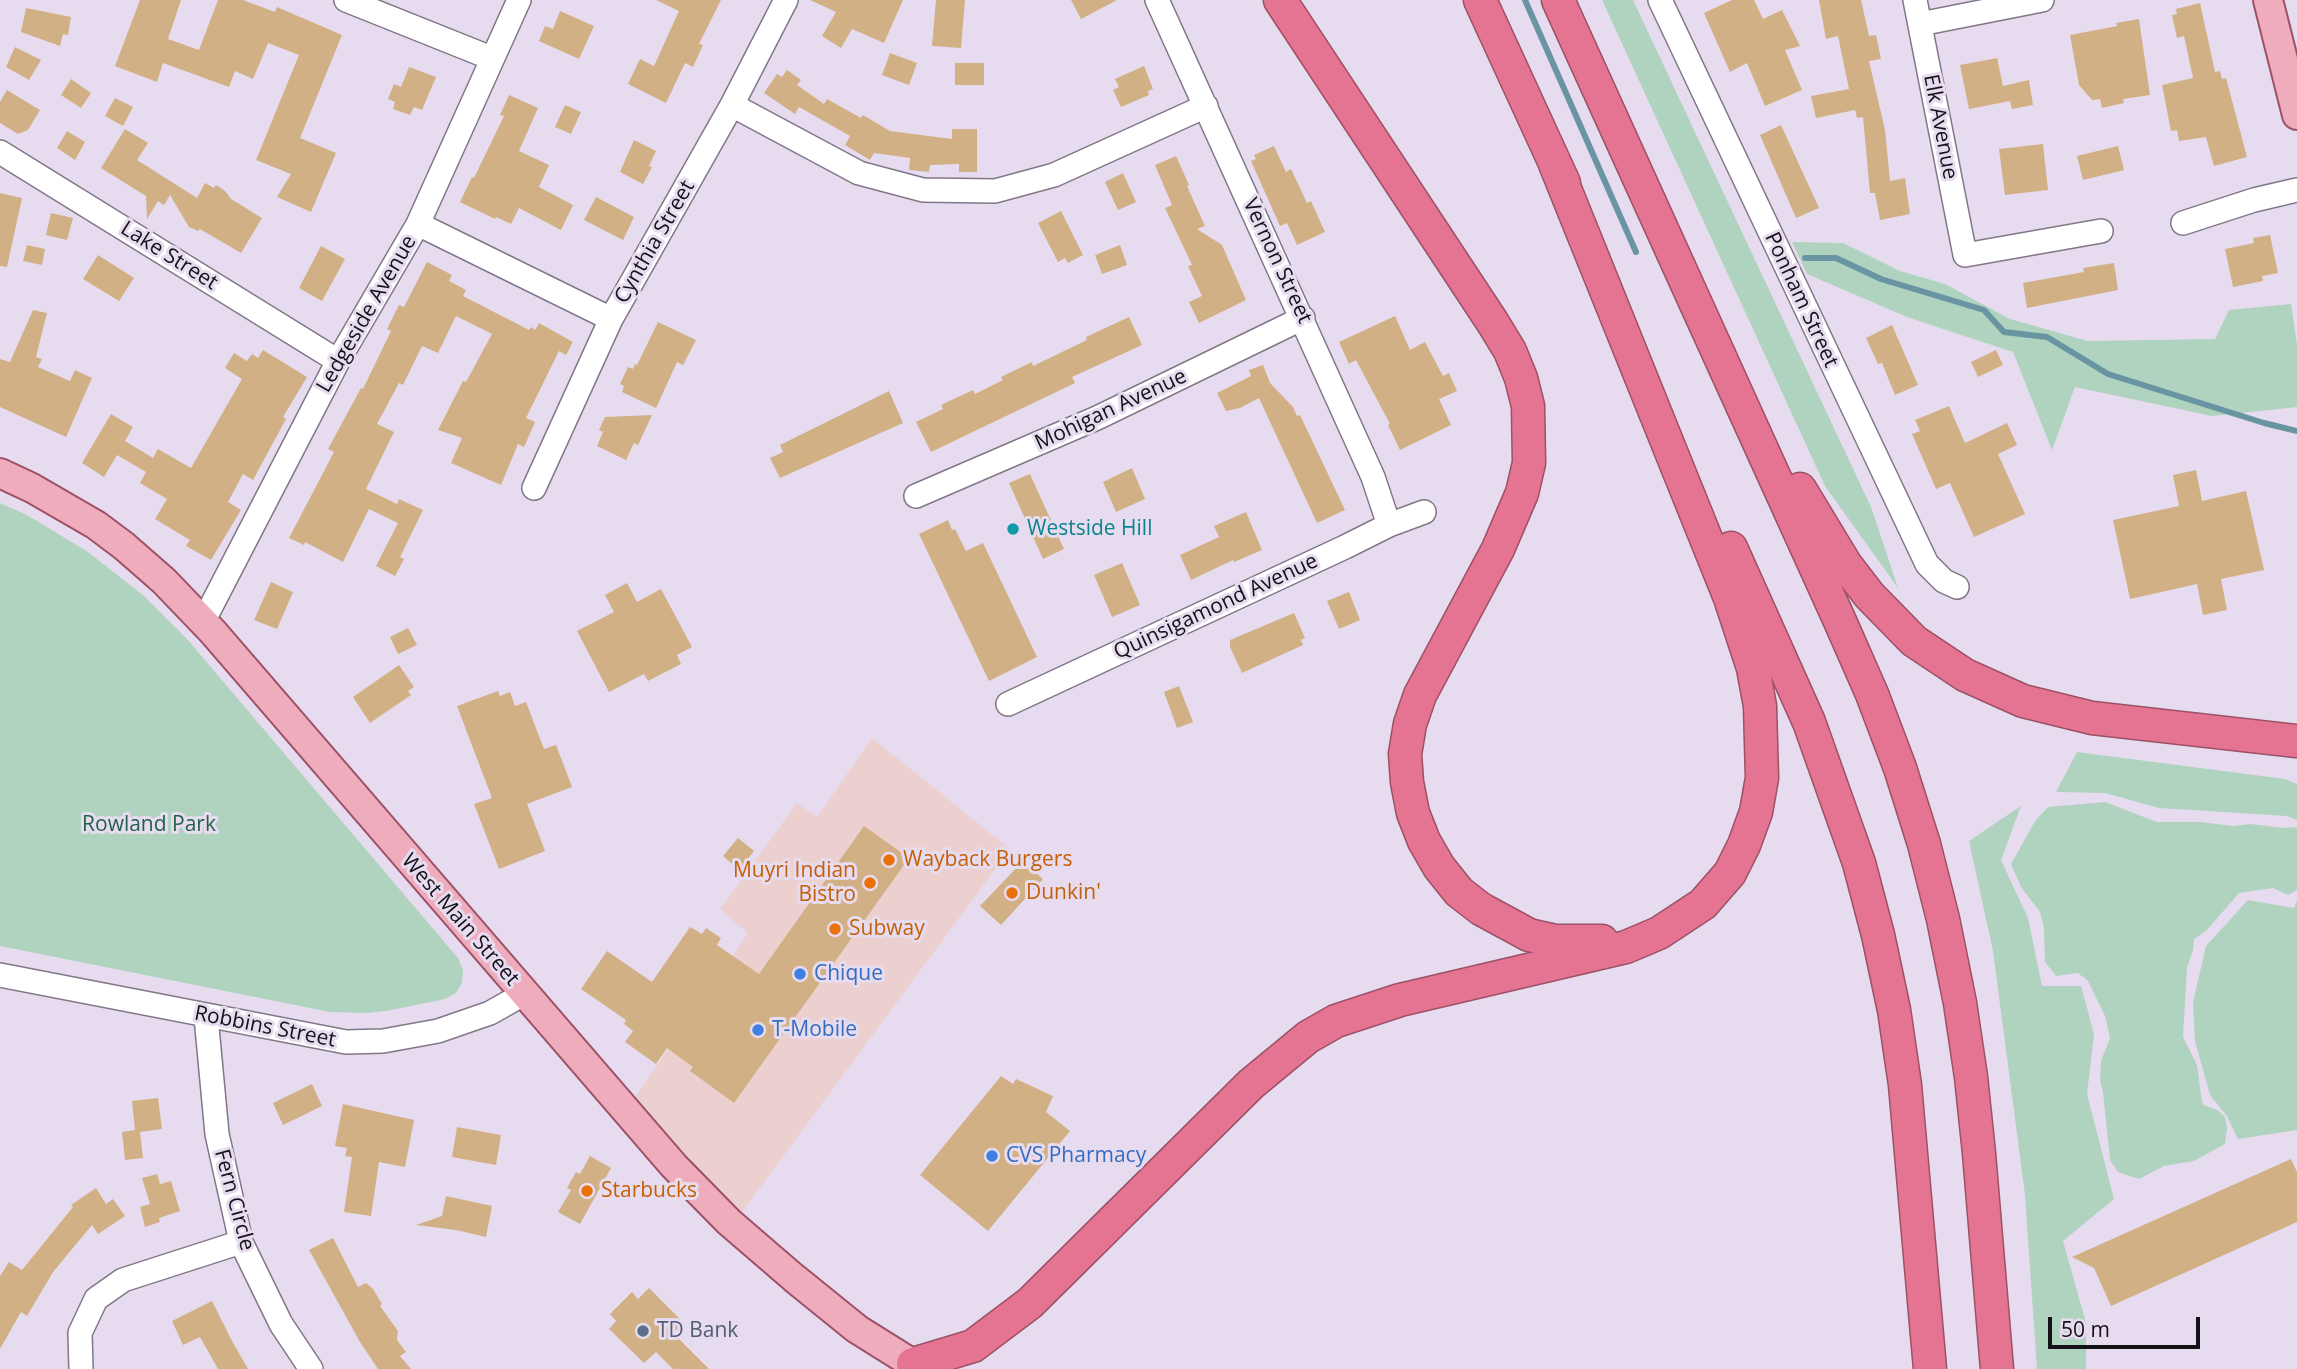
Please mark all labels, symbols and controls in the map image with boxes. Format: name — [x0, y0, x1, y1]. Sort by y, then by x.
street label: Elk Avenue — [1917, 72, 1963, 182]
street label: Cynthia Street — [610, 176, 700, 308]
street label: Vernon Street — [1237, 194, 1317, 328]
street label: Lake Street — [116, 216, 222, 296]
street label: Ponham Street — [1759, 228, 1843, 372]
street label: Ledgeside Avenue — [312, 231, 422, 397]
street label: Mohigan Avenue — [1031, 364, 1191, 456]
place label: Westside Hill — [1027, 516, 1152, 542]
marker: Westside Hill — [1005, 521, 1021, 537]
street label: Quinsigamond Avenue — [1110, 549, 1322, 665]
park label: Rowland Park — [82, 812, 216, 838]
place label: Wayback Burgers — [903, 847, 1072, 873]
street label: West Main Street — [396, 849, 524, 991]
marker: Wayback Burgers — [881, 852, 897, 868]
place label: Muyri Indian Bistro — [733, 858, 856, 908]
marker: Muyri Indian Bistro — [862, 875, 878, 891]
place label: Dunkin' — [1026, 880, 1101, 906]
marker: Dunkin' — [1004, 885, 1020, 901]
place label: Subway — [849, 916, 925, 942]
marker: Subway — [827, 921, 843, 937]
place label: Chique — [814, 961, 883, 987]
marker: Chique — [792, 966, 808, 982]
street label: Robbins Street — [192, 1001, 338, 1053]
place label: T-Mobile — [772, 1017, 857, 1043]
marker: T-Mobile — [750, 1022, 766, 1038]
place label: CVS Pharmacy — [1006, 1143, 1146, 1169]
street label: Fern Circle — [208, 1147, 260, 1253]
marker: CVS Pharmacy — [984, 1148, 1000, 1164]
place label: Starbucks — [601, 1178, 697, 1204]
marker: Starbucks — [579, 1183, 595, 1199]
scale bar — [2052, 1302, 2204, 1346]
text: 50 m — [2061, 1315, 2110, 1343]
place label: TD Bank — [657, 1318, 738, 1344]
marker: TD Bank — [635, 1323, 651, 1339]

